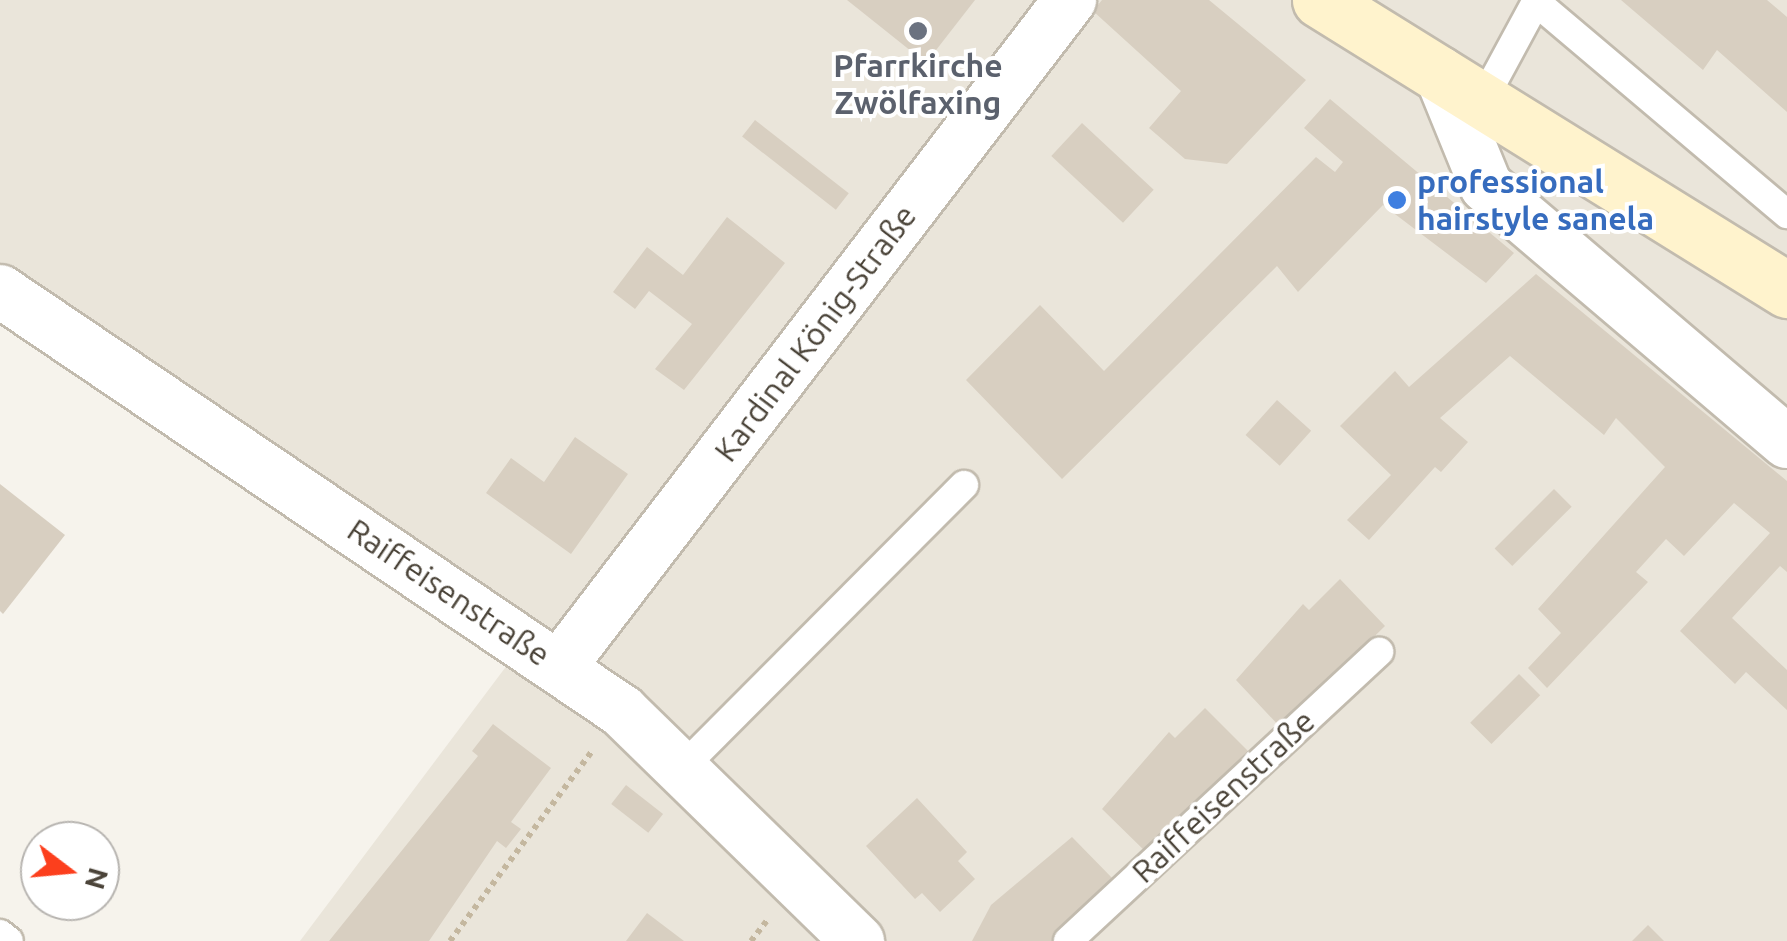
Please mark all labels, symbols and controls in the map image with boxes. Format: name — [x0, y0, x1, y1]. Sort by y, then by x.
marker: Pfarrkirche Zwölfaxing — [907, 20, 929, 42]
place label: Pfarrkirche Zwölfaxing — [833, 47, 1003, 122]
place label: professional hairstyle sanela — [1417, 163, 1654, 238]
marker: professional hairstyle sanela — [1386, 189, 1408, 211]
street label: Kardinal König-Straße — [706, 197, 924, 469]
street label: Raiffeisenstraße — [341, 510, 557, 674]
street label: Raiffeisenstraße — [1124, 702, 1322, 890]
north arrow — [20, 821, 120, 921]
text: N — [80, 865, 115, 893]

